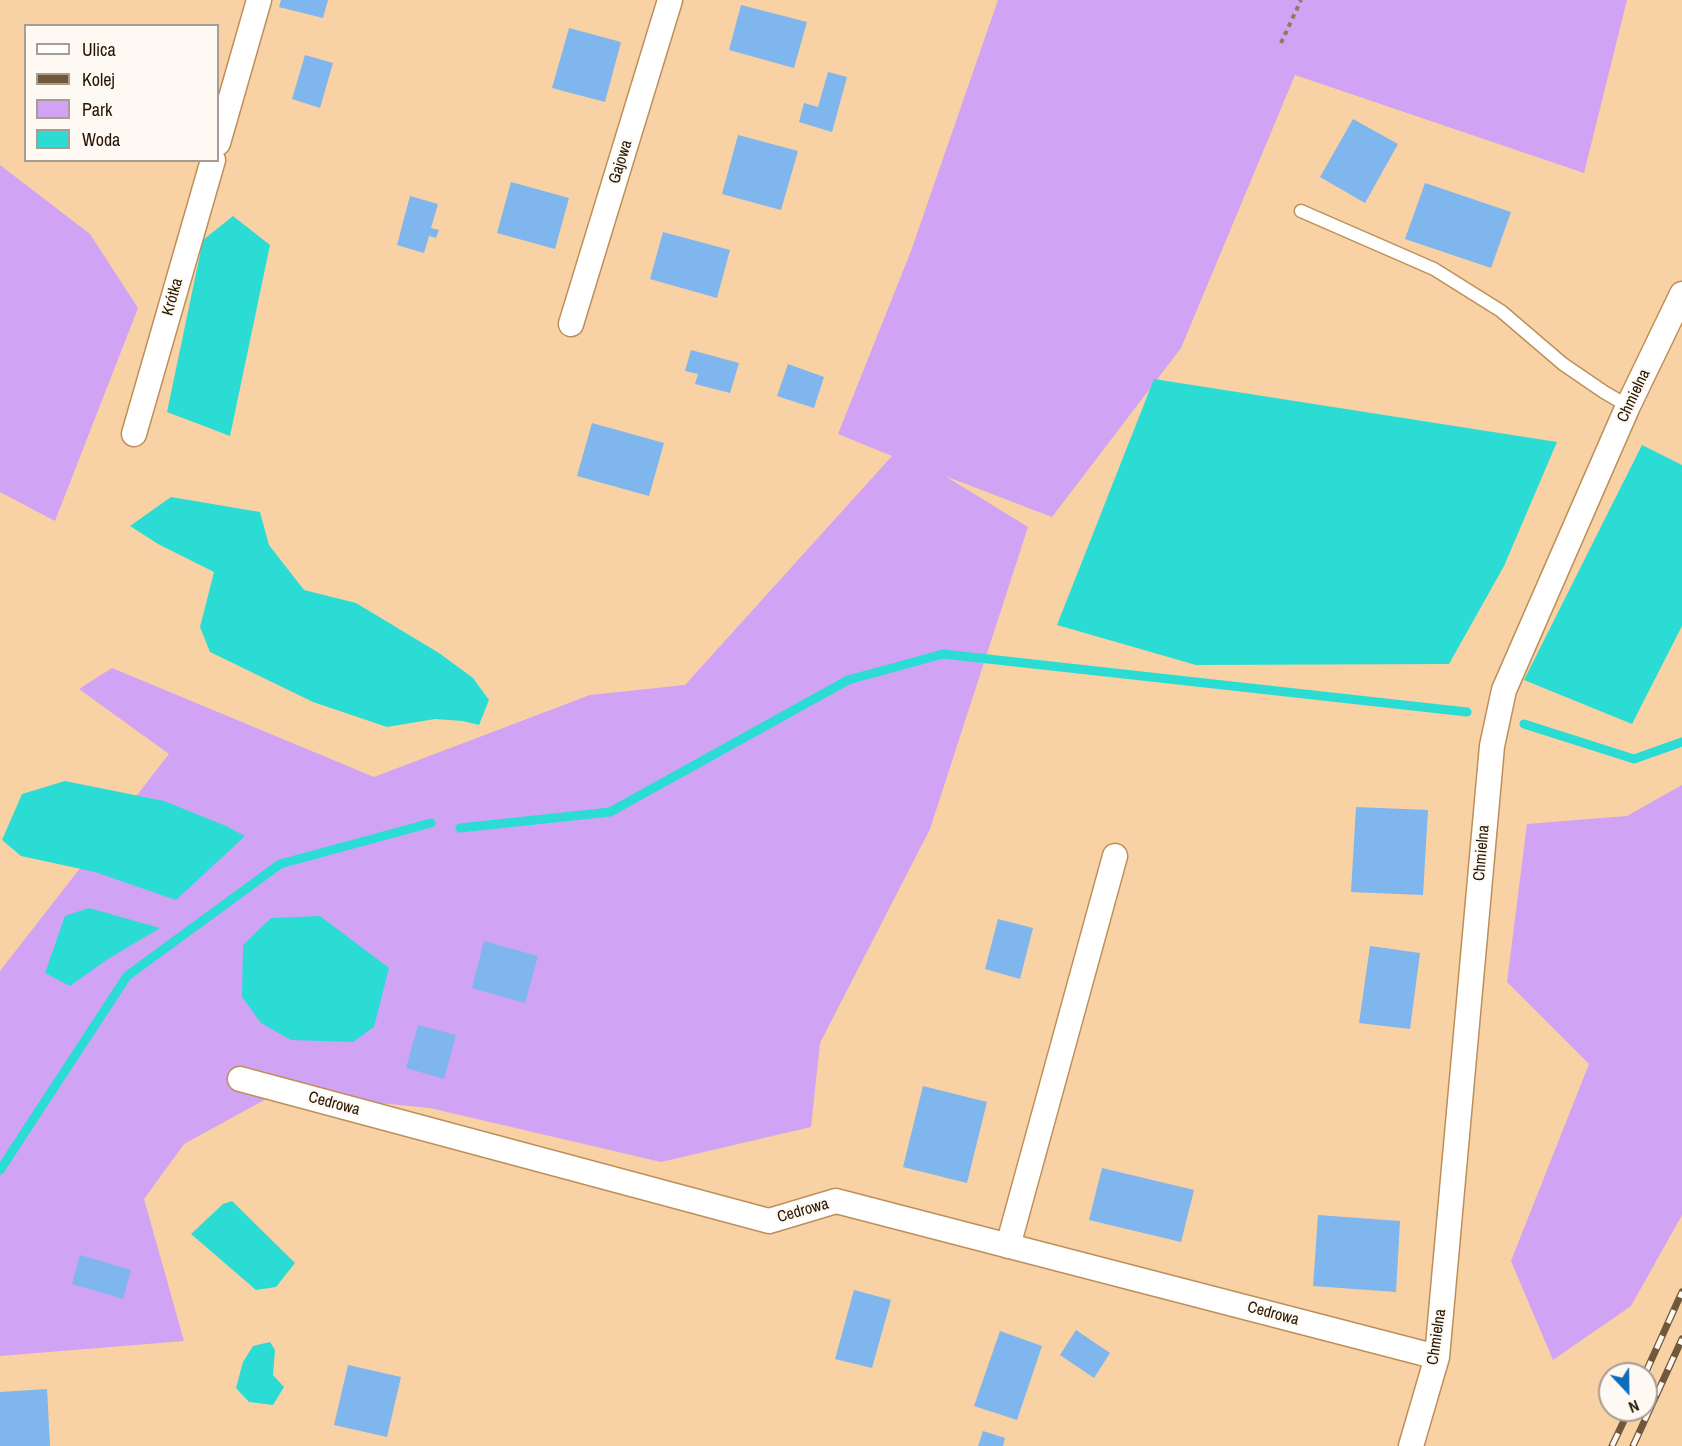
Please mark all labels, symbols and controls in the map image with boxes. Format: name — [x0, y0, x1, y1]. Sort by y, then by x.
legend — [24, 24, 219, 162]
text: Ulica — [82, 37, 116, 62]
text: Kolej — [82, 67, 115, 92]
text: Park — [82, 97, 112, 122]
text: Woda — [82, 127, 120, 152]
street label: Gajowa — [605, 138, 637, 186]
street label: Krótka — [159, 276, 187, 318]
street label: Chmielna — [1613, 367, 1655, 425]
street label: Chmielna — [1470, 824, 1494, 882]
street label: Cedrowa — [306, 1088, 362, 1120]
street label: Cedrowa — [775, 1195, 831, 1227]
street label: Cedrowa — [1245, 1298, 1301, 1330]
street label: Chmielna — [1424, 1308, 1450, 1366]
north arrow — [1598, 1362, 1658, 1422]
text: N — [1625, 1395, 1643, 1419]

